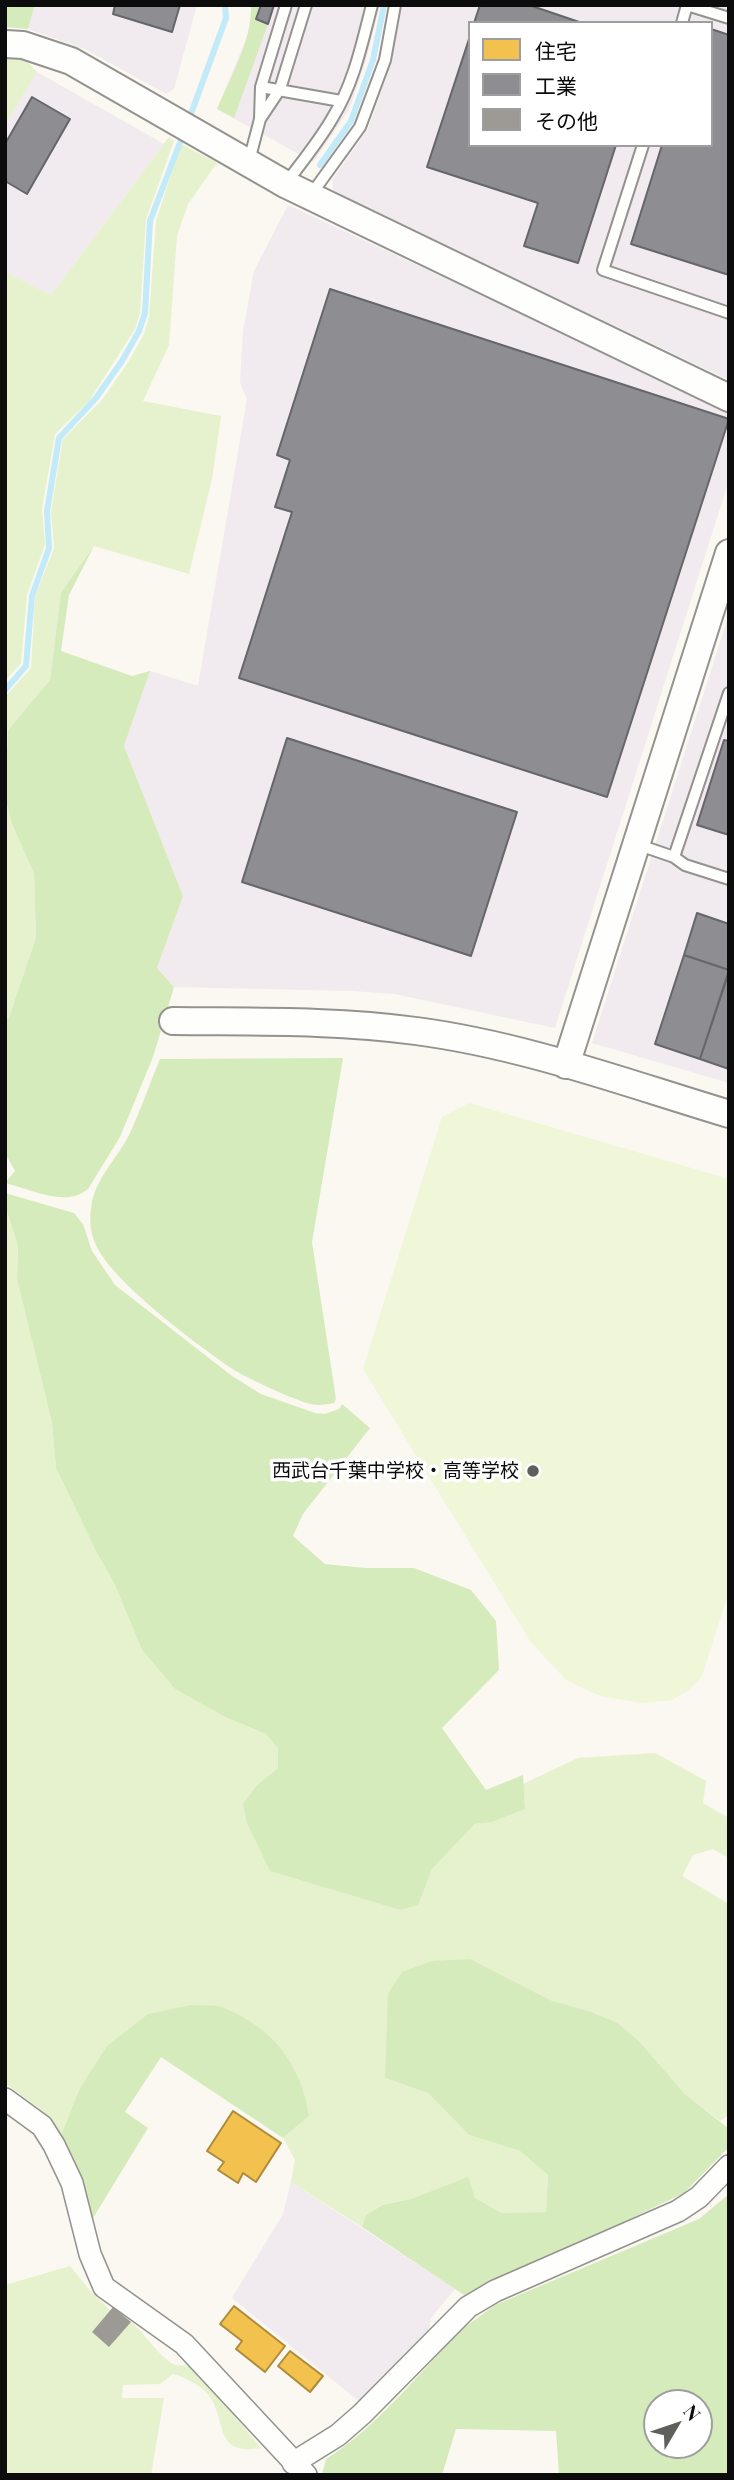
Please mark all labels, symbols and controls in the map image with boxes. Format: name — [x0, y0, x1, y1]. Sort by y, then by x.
legend — [468, 21, 713, 147]
text: 住宅 — [535, 36, 577, 64]
text: 工業 — [535, 71, 577, 99]
text: その他 — [535, 106, 598, 134]
place label: 西武台千葉中学校・高等学校 — [272, 1460, 519, 1482]
marker: 西武台千葉中学校・高等学校 — [525, 1463, 541, 1479]
north arrow — [643, 2389, 713, 2459]
text: N — [678, 2399, 707, 2426]

